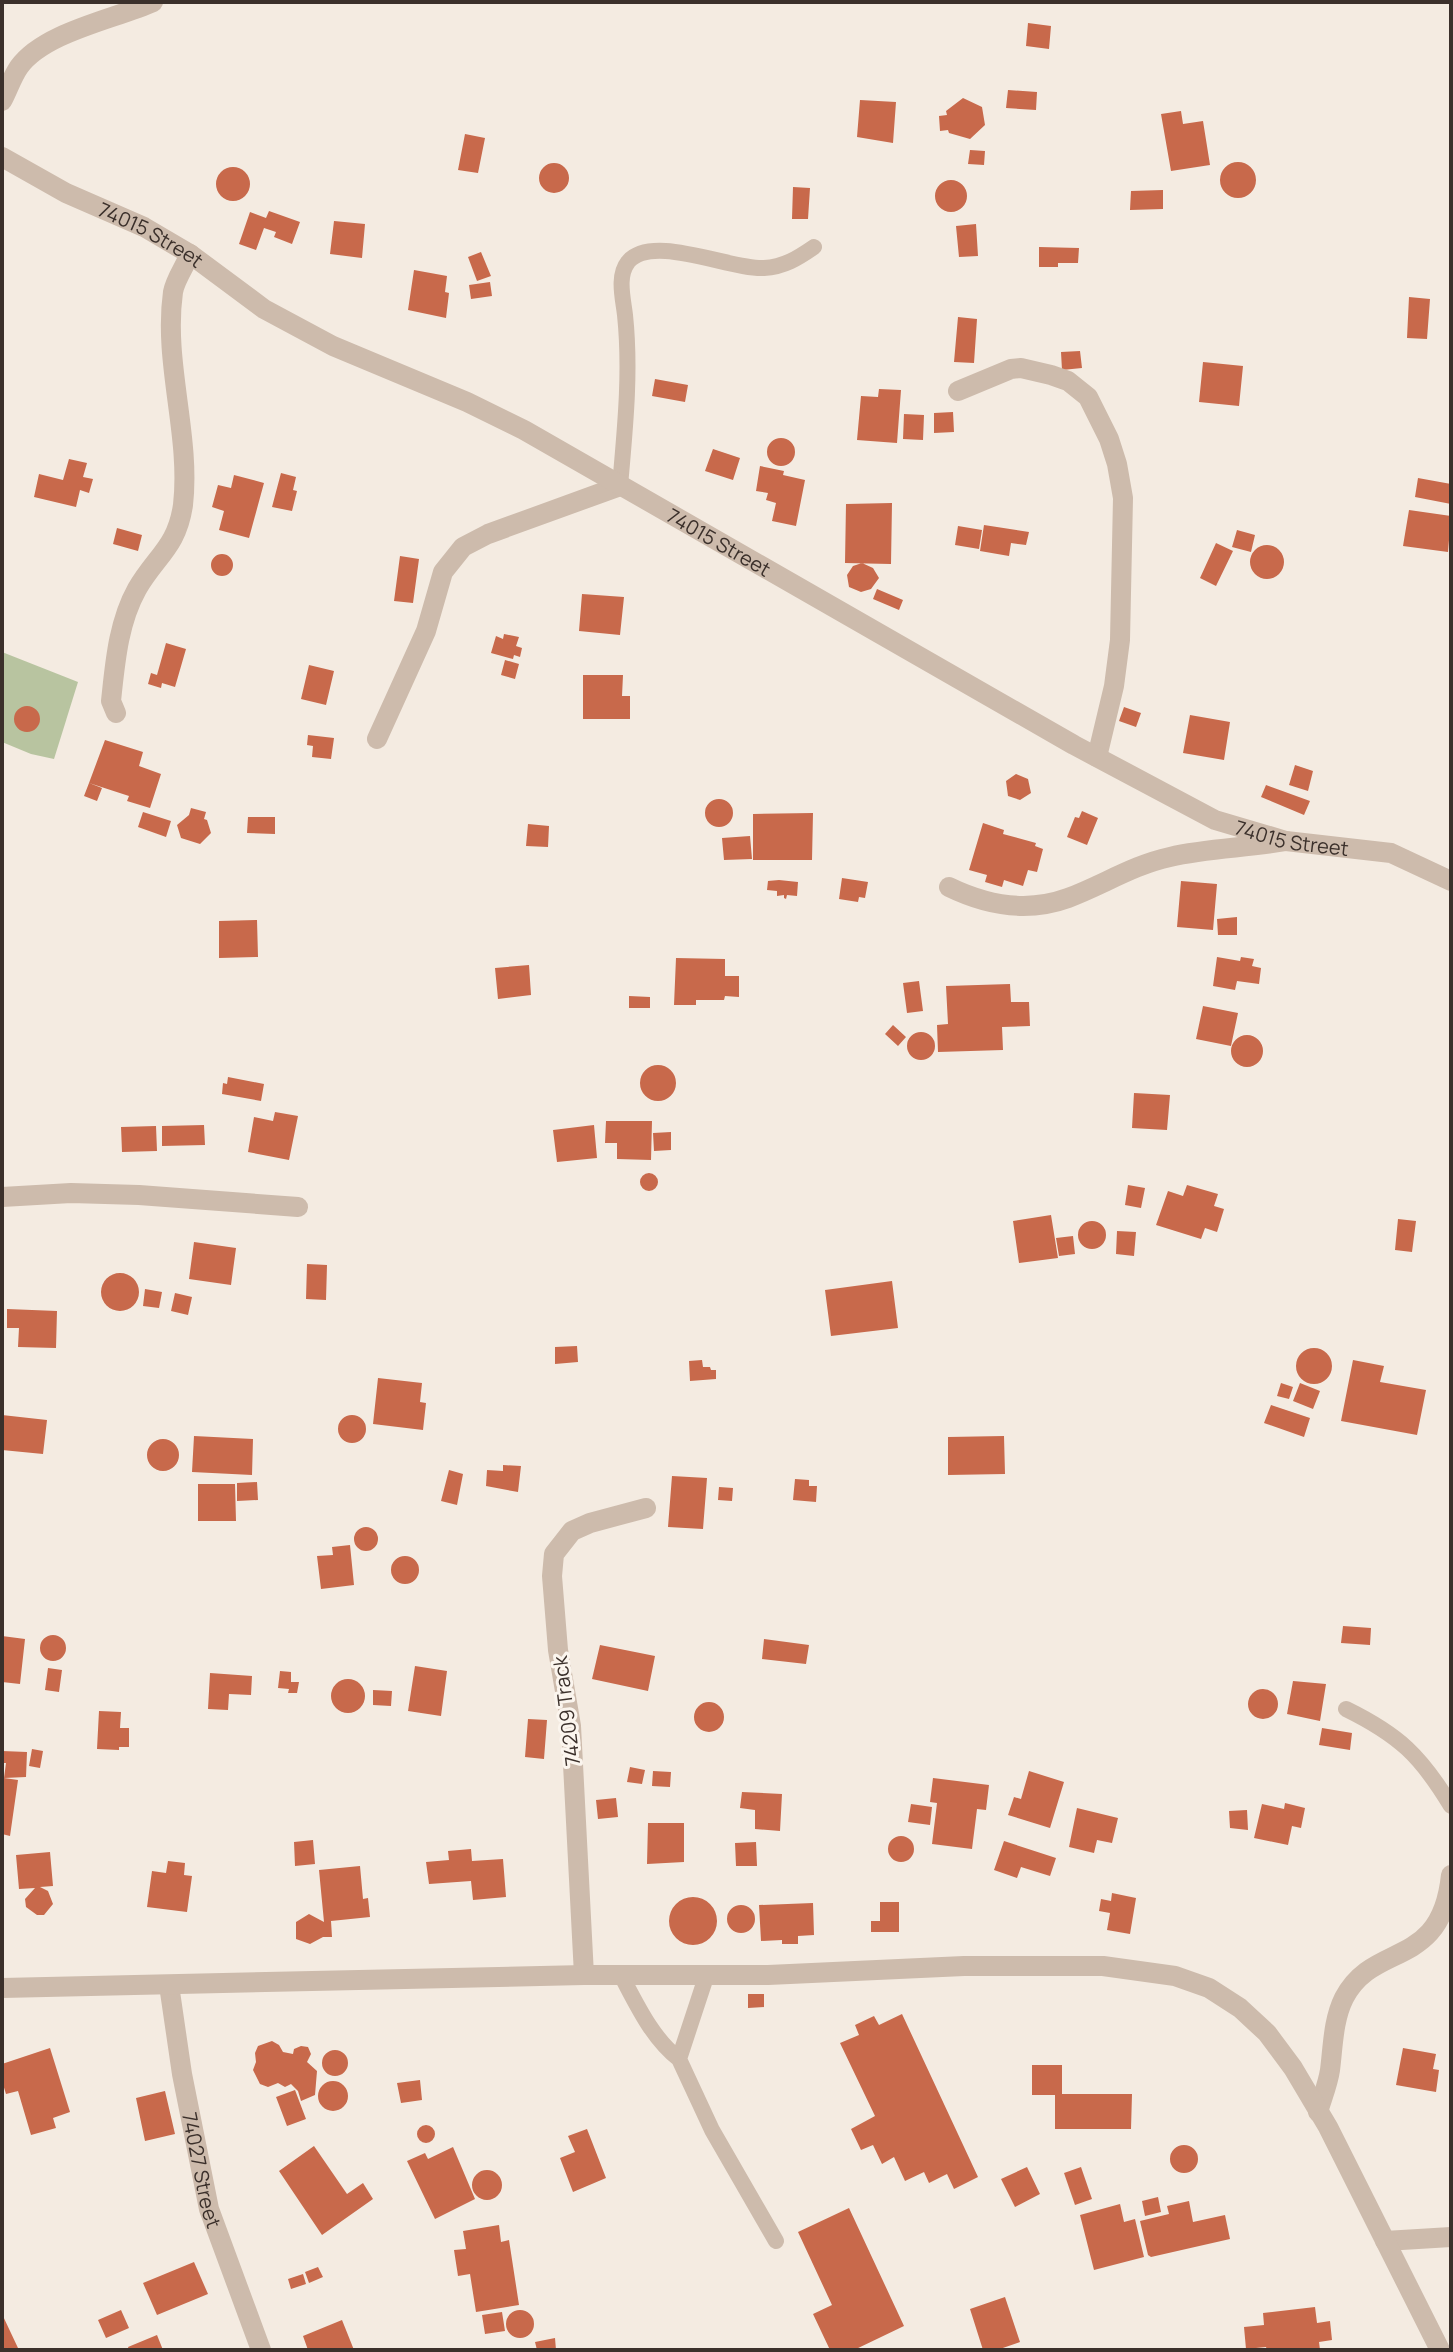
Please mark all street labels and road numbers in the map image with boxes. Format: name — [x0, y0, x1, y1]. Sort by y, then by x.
street label: 74015 Street — [94, 195, 209, 273]
street label: 74015 Street — [662, 501, 776, 582]
street label: 74015 Street — [1232, 813, 1350, 862]
street label: 74209 Track — [546, 1653, 586, 1768]
street label: 74027 Street — [176, 2110, 228, 2232]

